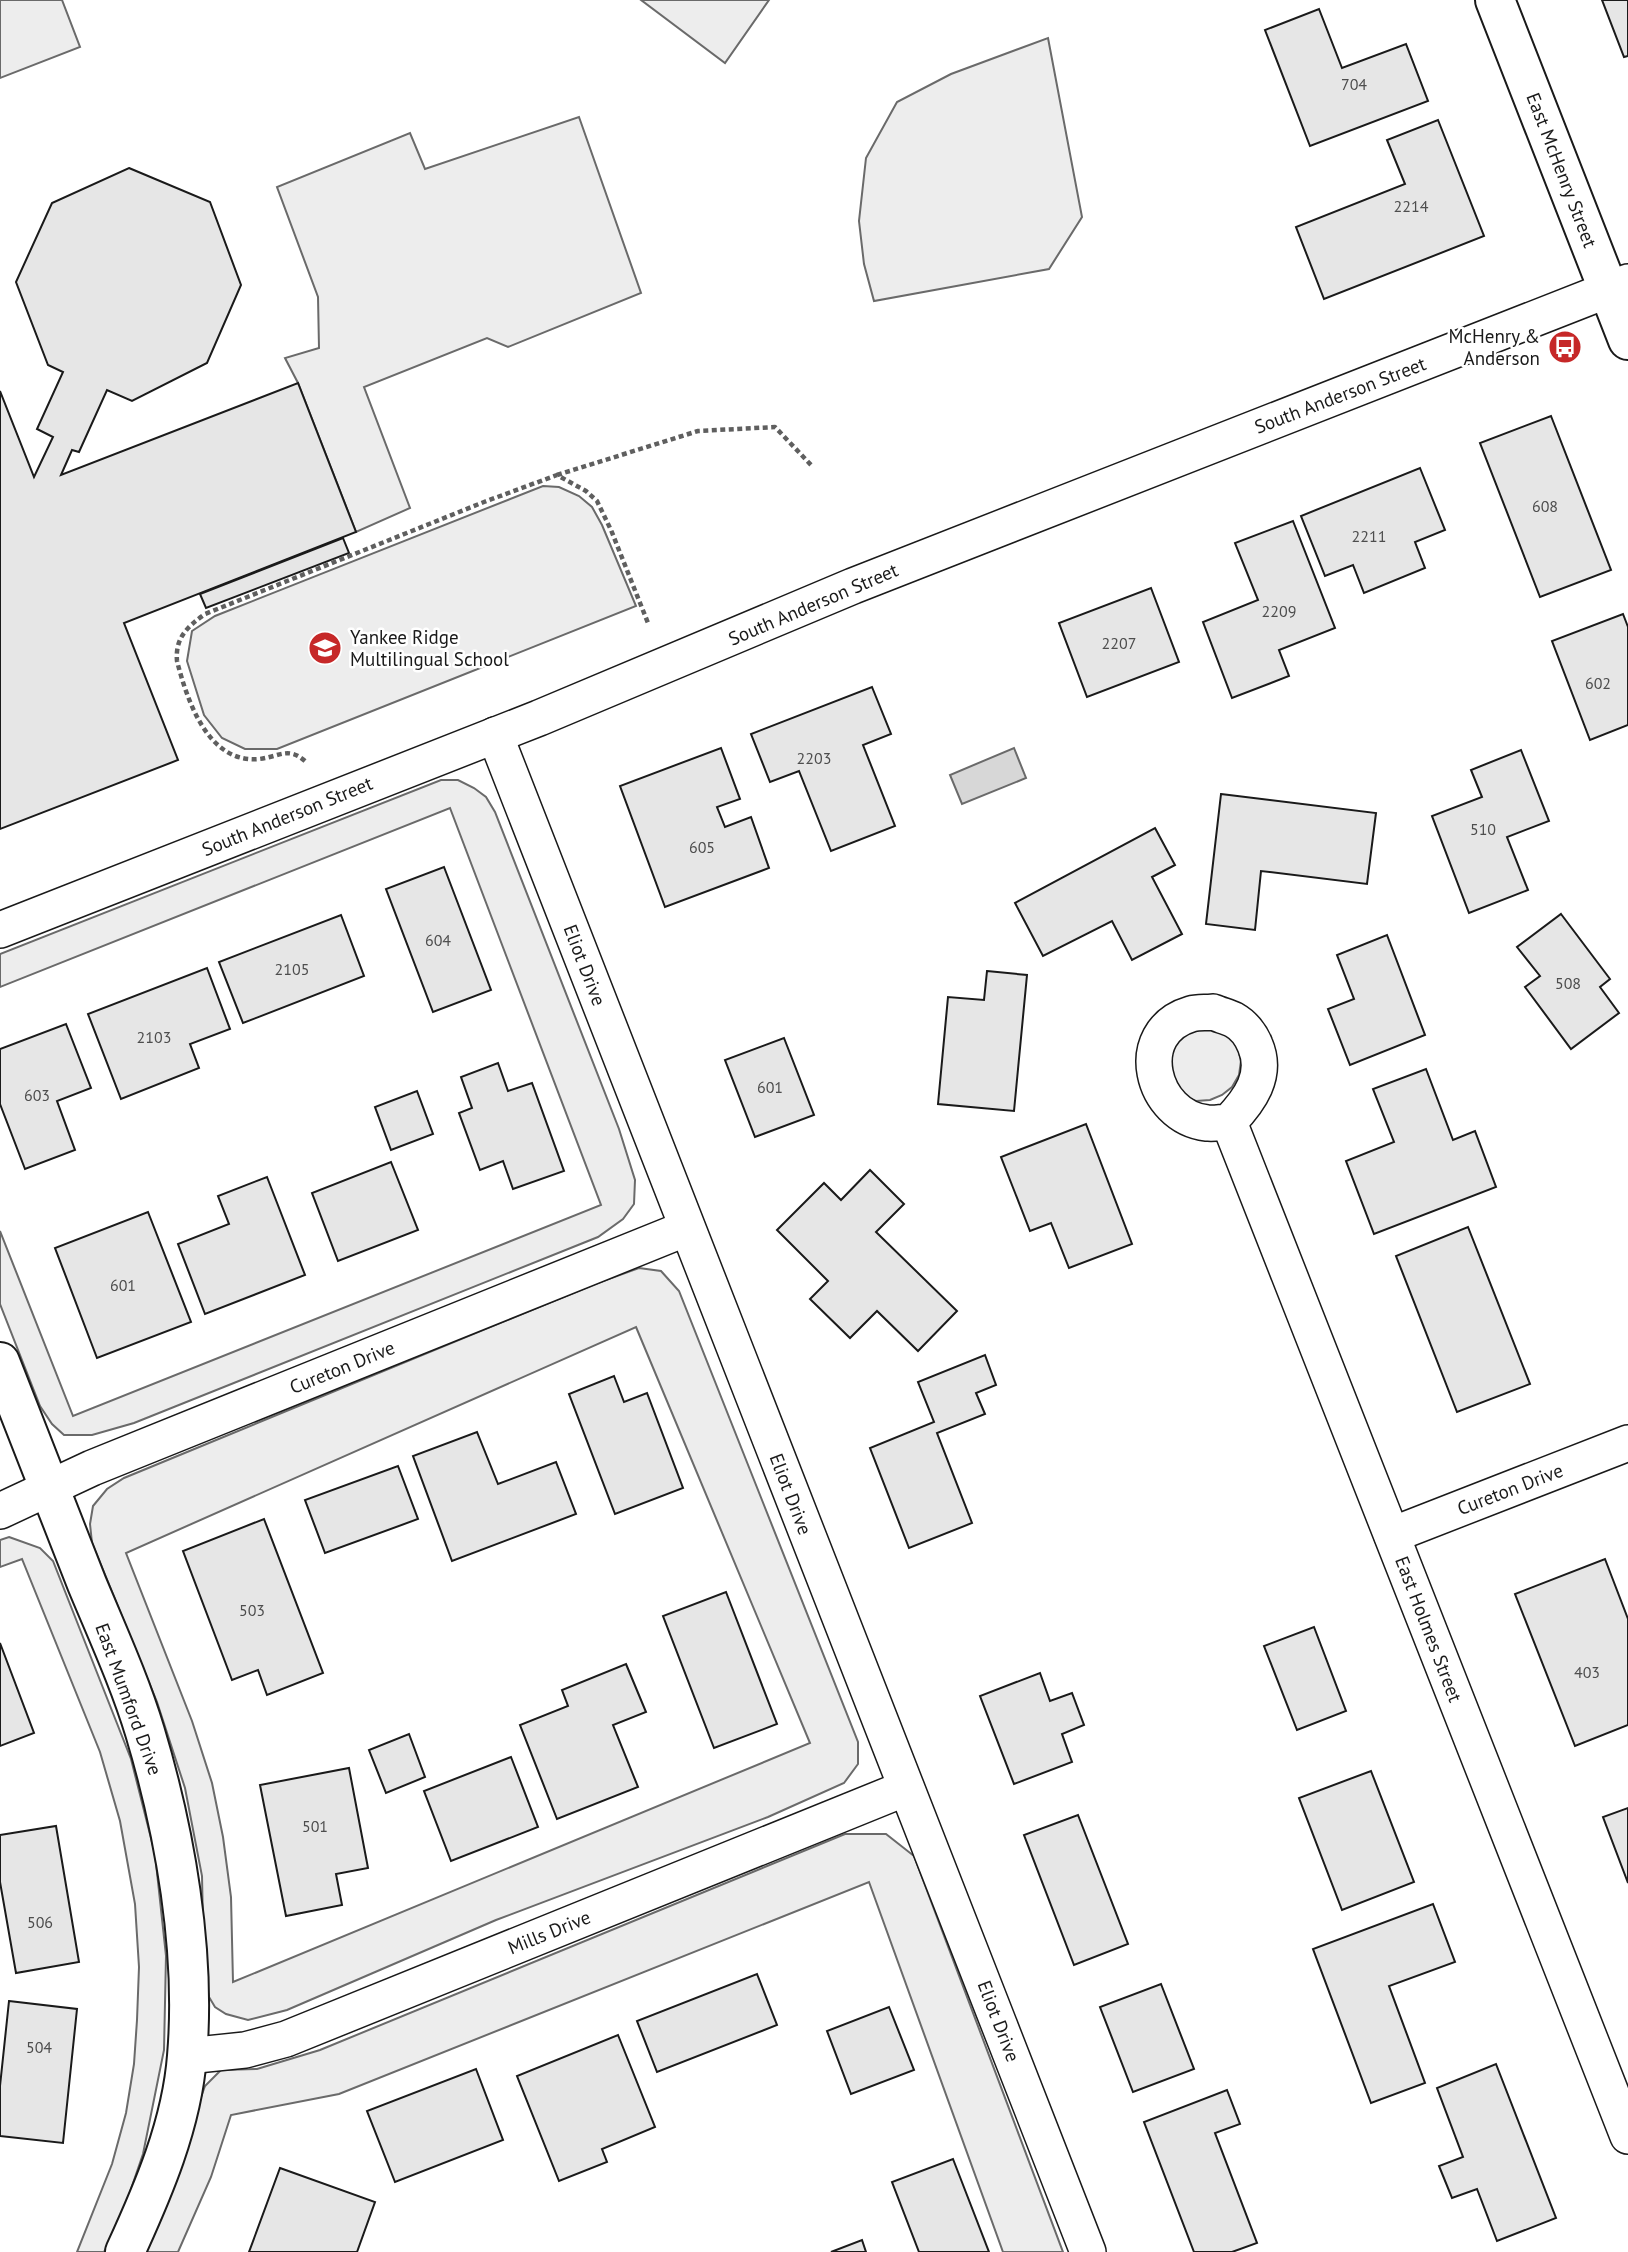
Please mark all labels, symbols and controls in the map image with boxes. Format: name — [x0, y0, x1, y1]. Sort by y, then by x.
house number: 704 — [1341, 74, 1367, 94]
street label: East McHenry Street — [1521, 89, 1603, 251]
house number: 2214 — [1394, 196, 1429, 216]
place label: McHenry & Anderson — [1448, 324, 1540, 370]
bus stop icon: McHenry & Anderson — [1546, 328, 1584, 366]
street label: South Anderson Street — [1251, 351, 1430, 439]
house number: 608 — [1532, 496, 1558, 516]
house number: 2211 — [1352, 526, 1386, 546]
street label: South Anderson Street — [725, 557, 902, 651]
house number: 2209 — [1262, 601, 1296, 621]
place label: Yankee Ridge Multilingual School — [350, 625, 509, 671]
school or university icon: Yankee Ridge Multilingual School — [306, 629, 344, 667]
house number: 2207 — [1102, 633, 1136, 653]
house number: 602 — [1585, 673, 1611, 693]
house number: 2203 — [797, 748, 831, 768]
street label: South Anderson Street — [198, 771, 376, 861]
house number: 510 — [1470, 819, 1496, 839]
house number: 605 — [689, 837, 715, 857]
street label: Eliot Drive — [559, 921, 611, 1009]
house number: 604 — [425, 930, 451, 950]
house number: 2105 — [275, 959, 309, 979]
house number: 508 — [1555, 973, 1581, 993]
house number: 2103 — [137, 1027, 171, 1047]
house number: 601 — [757, 1077, 783, 1097]
house number: 603 — [24, 1085, 50, 1105]
house number: 601 — [110, 1275, 136, 1295]
street label: Cureton Drive — [286, 1335, 398, 1399]
street label: Eliot Drive — [765, 1450, 817, 1538]
street label: Cureton Drive — [1454, 1458, 1566, 1520]
street label: East Holmes Street — [1390, 1553, 1468, 1706]
house number: 503 — [239, 1600, 265, 1620]
street label: East Mumford Drive — [90, 1620, 168, 1778]
house number: 403 — [1574, 1662, 1600, 1682]
house number: 501 — [302, 1816, 328, 1836]
street label: Mills Drive — [504, 1905, 594, 1959]
house number: 506 — [27, 1912, 53, 1932]
street label: Eliot Drive — [973, 1977, 1025, 2065]
house number: 504 — [26, 2037, 52, 2057]

